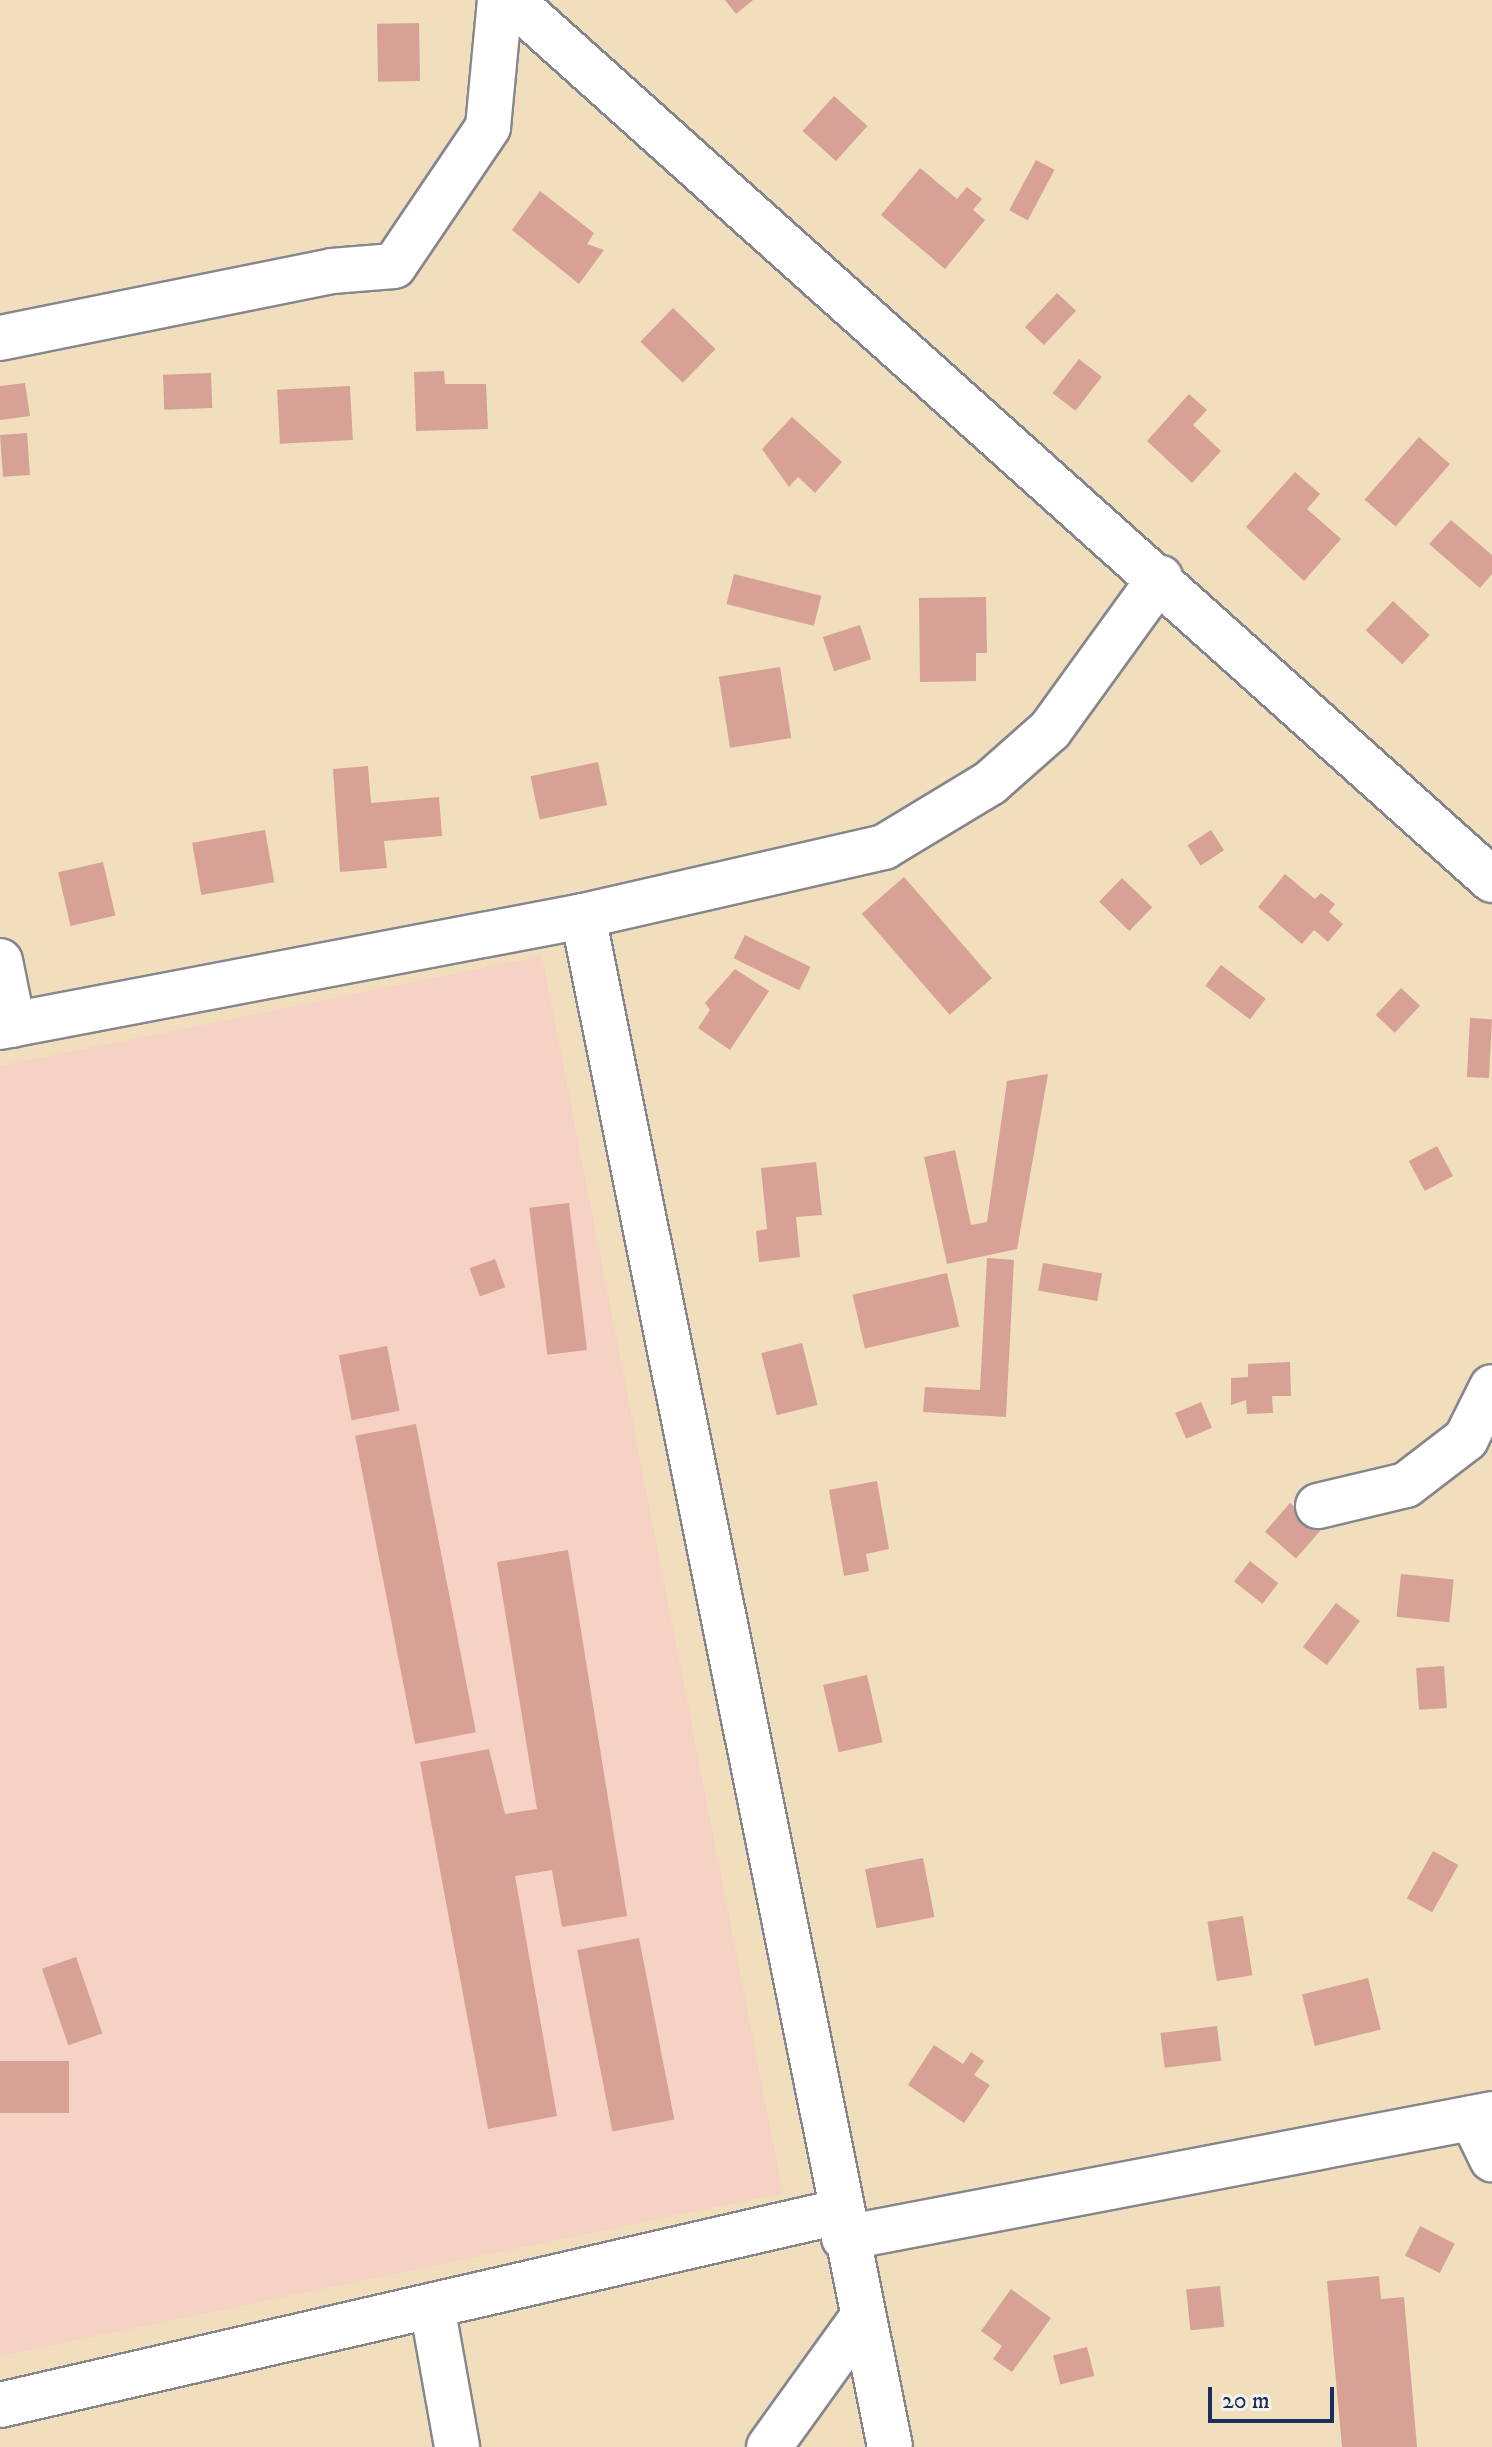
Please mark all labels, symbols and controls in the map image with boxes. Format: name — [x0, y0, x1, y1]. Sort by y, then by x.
scale bar — [1212, 2371, 1338, 2421]
text: 20 m — [1222, 2386, 1270, 2416]

